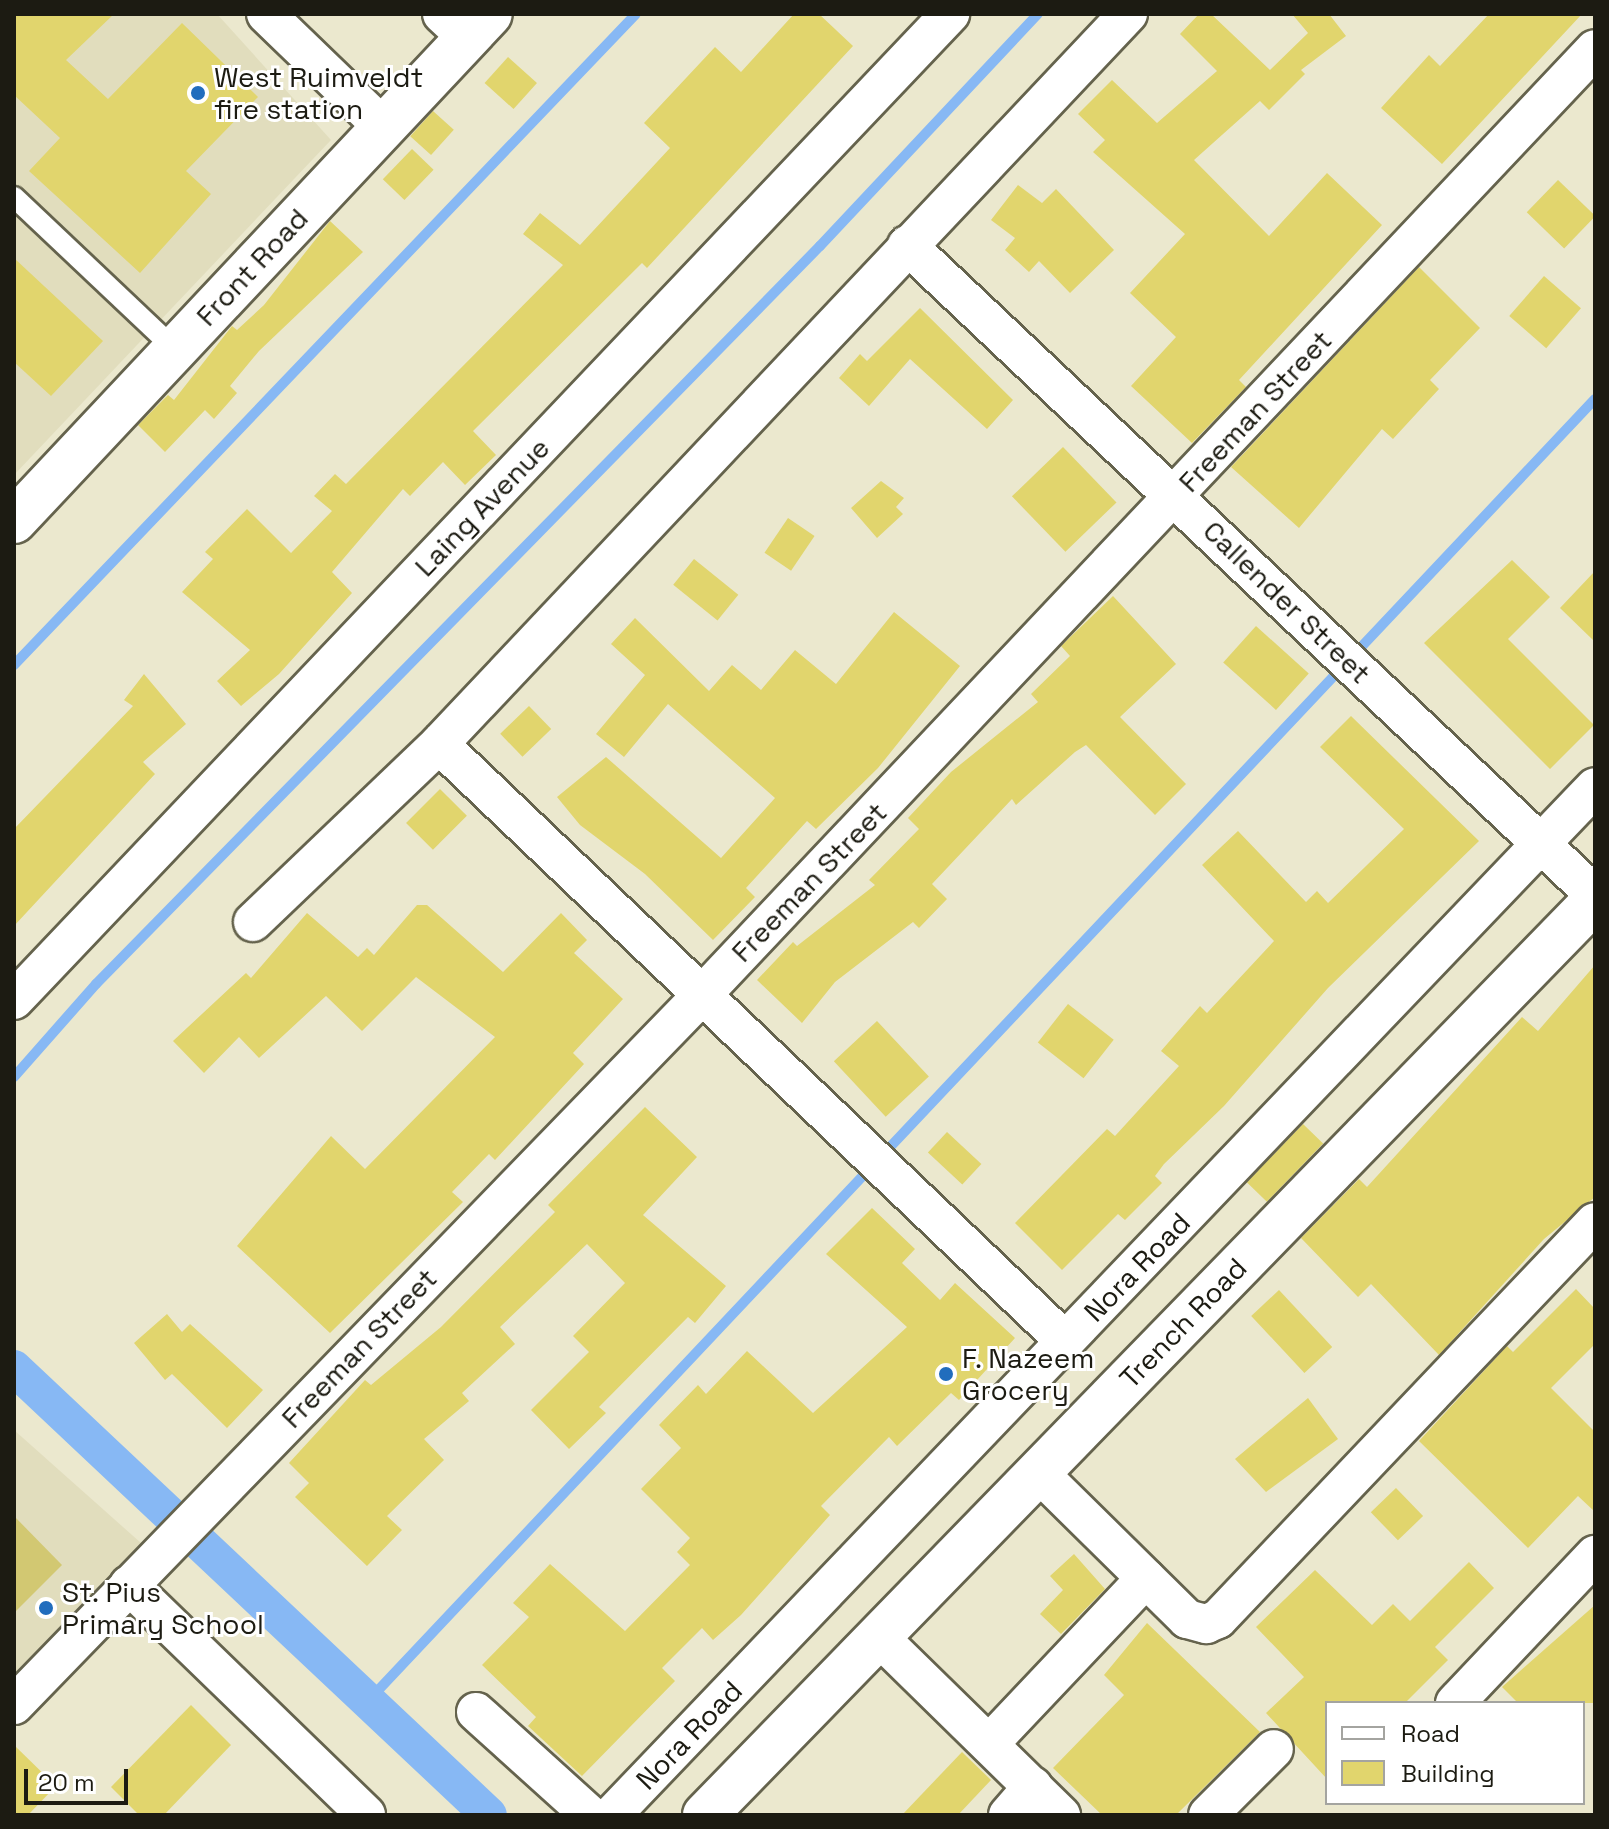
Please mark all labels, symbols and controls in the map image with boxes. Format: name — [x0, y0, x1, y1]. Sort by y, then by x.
place label: West Ruimveldt fire station — [214, 60, 423, 126]
marker: West Ruimveldt fire station — [189, 84, 207, 102]
street label: Front Road — [189, 201, 315, 333]
street label: Freeman Street — [1172, 323, 1338, 499]
street label: Laing Avenue — [408, 431, 556, 583]
street label: Callender Street — [1196, 514, 1378, 690]
street label: Freeman Street — [725, 795, 893, 969]
street label: Nora Road — [1077, 1206, 1197, 1328]
street label: Trench Road — [1113, 1251, 1253, 1395]
street label: Freeman Street — [275, 1261, 443, 1435]
place label: F. Nazeem Grocery — [962, 1341, 1095, 1407]
marker: F. Nazeem Grocery — [937, 1365, 955, 1383]
place label: St. Pius Primary School — [62, 1575, 264, 1641]
marker: St. Pius Primary School — [37, 1599, 55, 1617]
street label: Nora Road — [629, 1674, 749, 1796]
legend — [1325, 1701, 1585, 1805]
text: Road — [1401, 1718, 1460, 1749]
scale bar — [28, 1753, 132, 1803]
text: Building — [1401, 1758, 1495, 1789]
text: 20 m — [38, 1767, 95, 1798]

